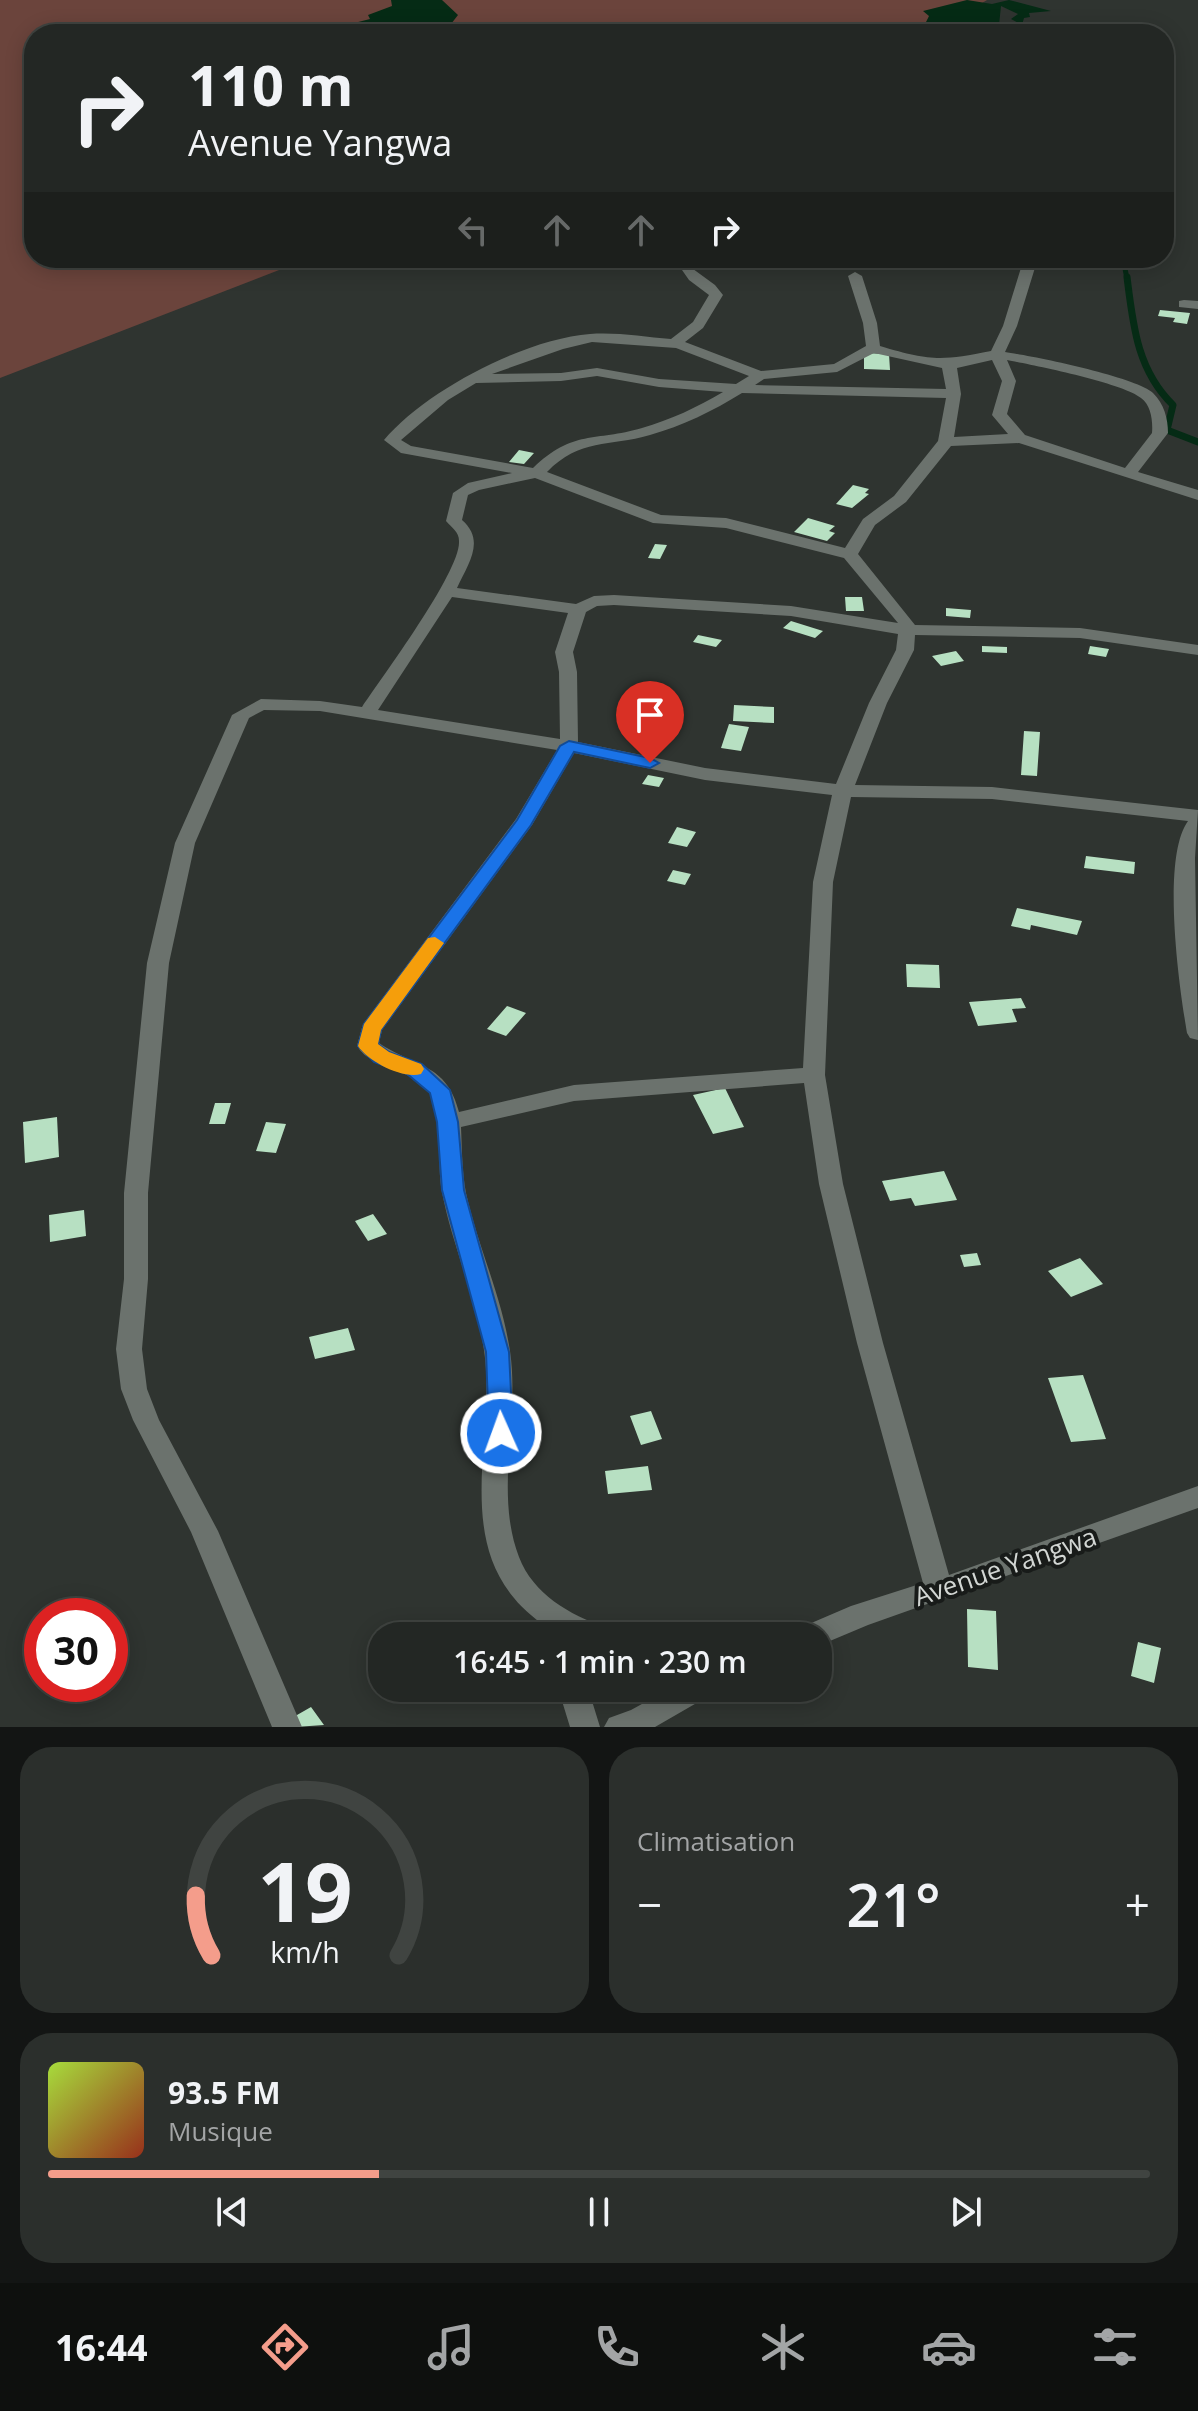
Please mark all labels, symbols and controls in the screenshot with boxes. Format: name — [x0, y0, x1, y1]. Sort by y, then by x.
text: 110 m — [188, 46, 354, 122]
icon: right — [56, 56, 160, 160]
text: Avenue Yangwa — [188, 118, 452, 167]
icon: left — [451, 208, 495, 252]
icon: ahead — [535, 208, 579, 252]
icon: ahead — [619, 208, 663, 252]
icon: right — [703, 208, 747, 252]
pin — [616, 681, 684, 763]
icon: arrive — [628, 693, 672, 737]
position arrow — [459, 1391, 543, 1475]
street label: Avenue Yangwa — [909, 1518, 1101, 1614]
speed limit sign: 30 — [24, 1598, 128, 1702]
text: 16:45 · 1 min · 230 m — [453, 1641, 747, 1682]
text: Climatisation — [637, 1823, 795, 1859]
text: 19 — [257, 1833, 352, 1946]
text: 21° — [846, 1863, 941, 1945]
text: − — [637, 1874, 662, 1934]
text: + — [1125, 1874, 1150, 1934]
text: km/h — [270, 1932, 339, 1971]
text: 93.5 FM — [168, 2072, 281, 2113]
text: Musique — [168, 2113, 273, 2149]
icon: previous — [210, 2190, 254, 2234]
icon: pause — [577, 2190, 621, 2234]
icon: next — [944, 2190, 988, 2234]
icon: directions — [257, 2319, 313, 2375]
icon: music — [423, 2319, 479, 2375]
icon: phone — [589, 2319, 645, 2375]
icon: climate — [755, 2319, 811, 2375]
icon: car — [921, 2319, 977, 2375]
icon: filters — [1087, 2319, 1143, 2375]
text: 16:44 — [55, 2323, 148, 2372]

